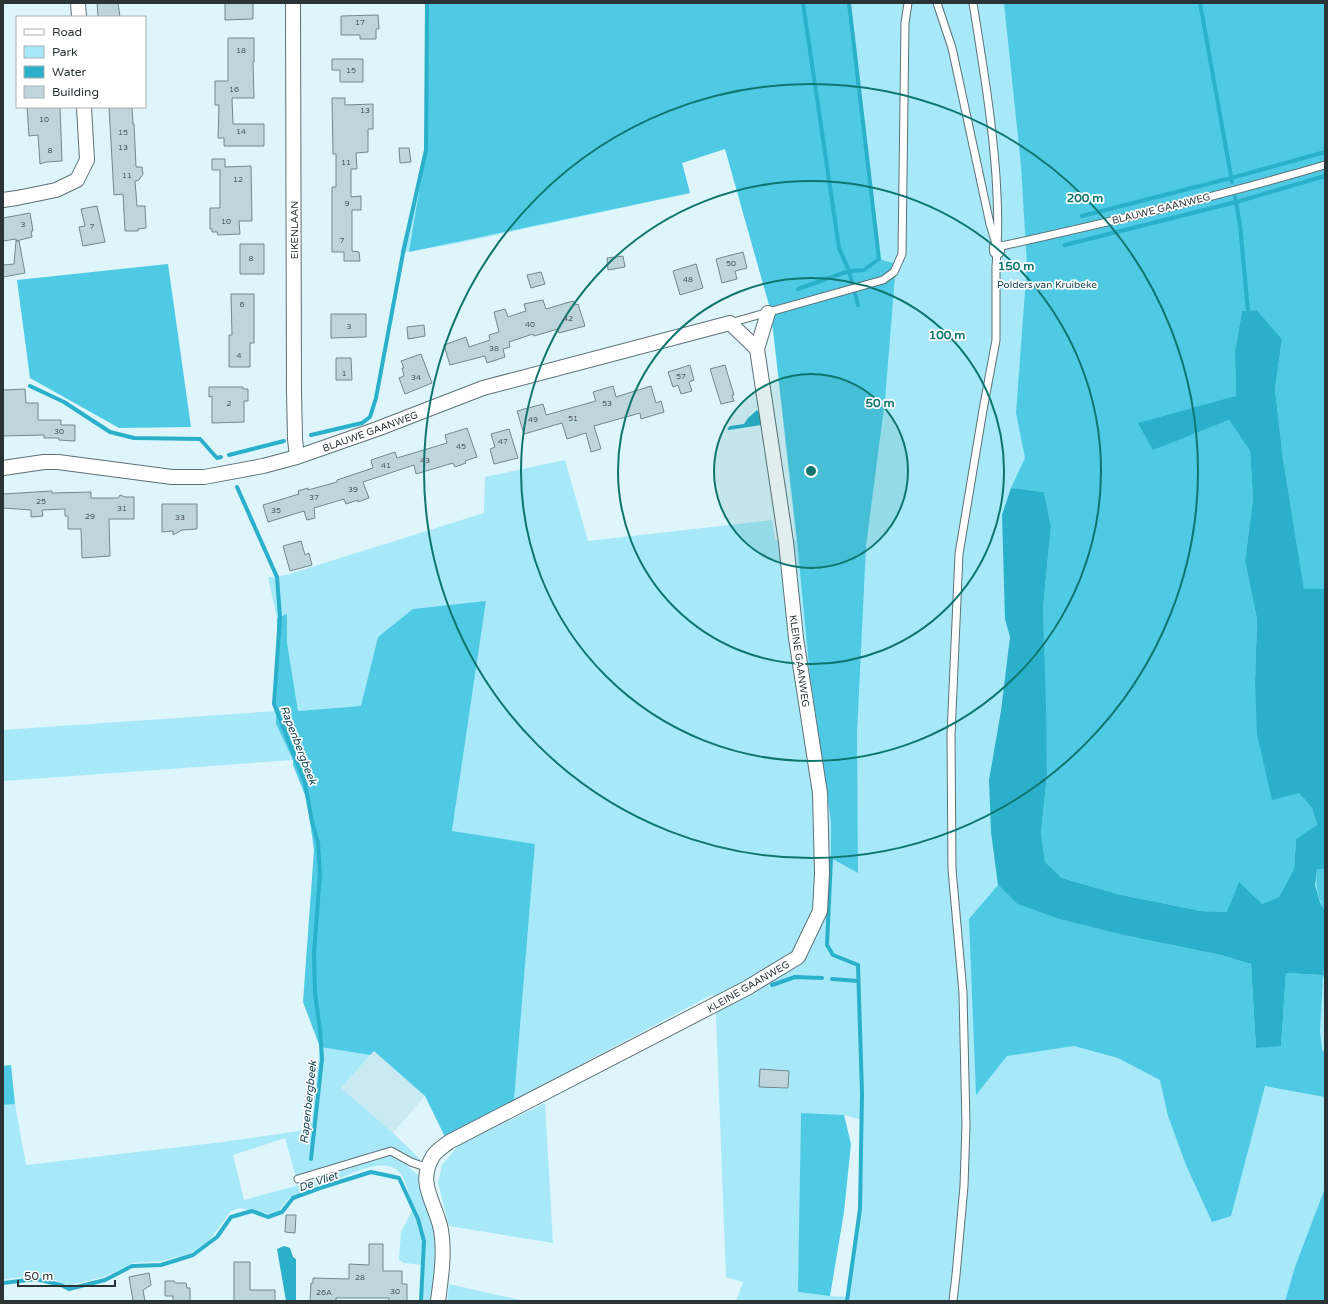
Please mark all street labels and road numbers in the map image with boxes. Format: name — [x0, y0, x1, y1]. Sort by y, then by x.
street label: BLAUWE GAANWEG — [1111, 191, 1212, 227]
street label: EIKENLAAN — [289, 201, 301, 259]
street label: BLAUWE GAANWEG — [321, 409, 420, 455]
street label: KLEINE GAANWEG — [787, 614, 811, 708]
street label: KLEINE GAANWEG — [705, 958, 792, 1015]

